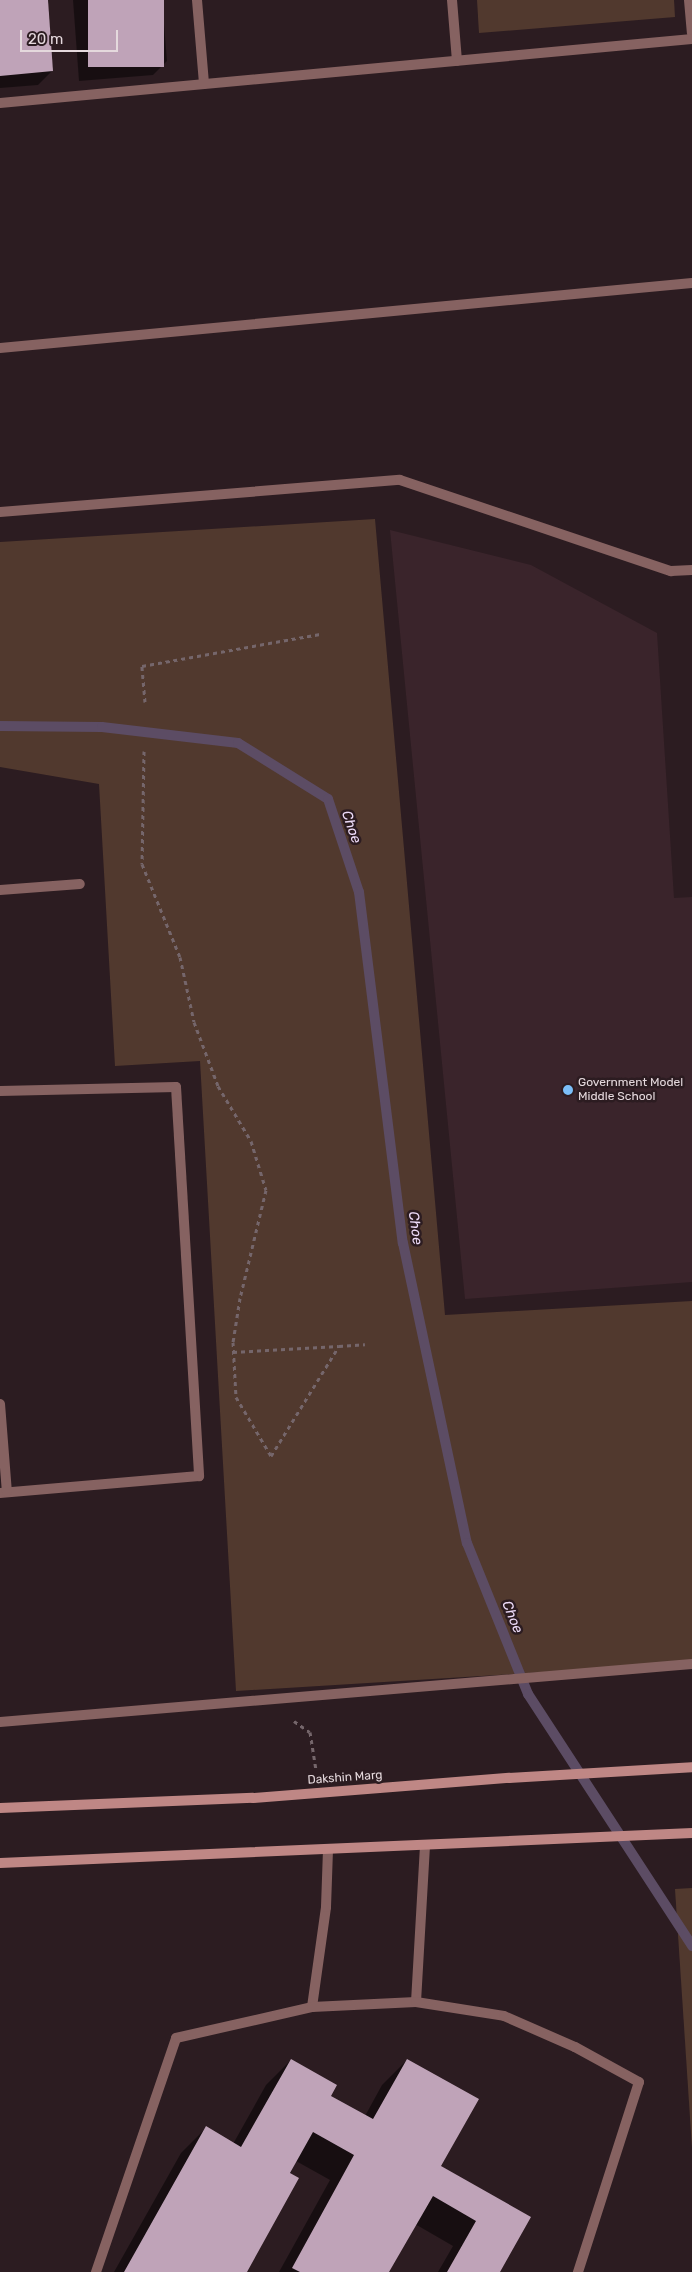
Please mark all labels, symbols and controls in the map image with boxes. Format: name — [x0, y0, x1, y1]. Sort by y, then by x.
scale bar — [22, 20, 120, 52]
text: 20 m — [28, 30, 63, 48]
water label: Choe — [338, 808, 364, 846]
place label: Government Model Middle School — [578, 1076, 683, 1104]
marker: Government Model Middle School — [562, 1084, 574, 1096]
water label: Choe — [404, 1210, 426, 1246]
water label: Choe — [498, 1598, 526, 1636]
street label: Dakshin Marg — [307, 1768, 383, 1788]

